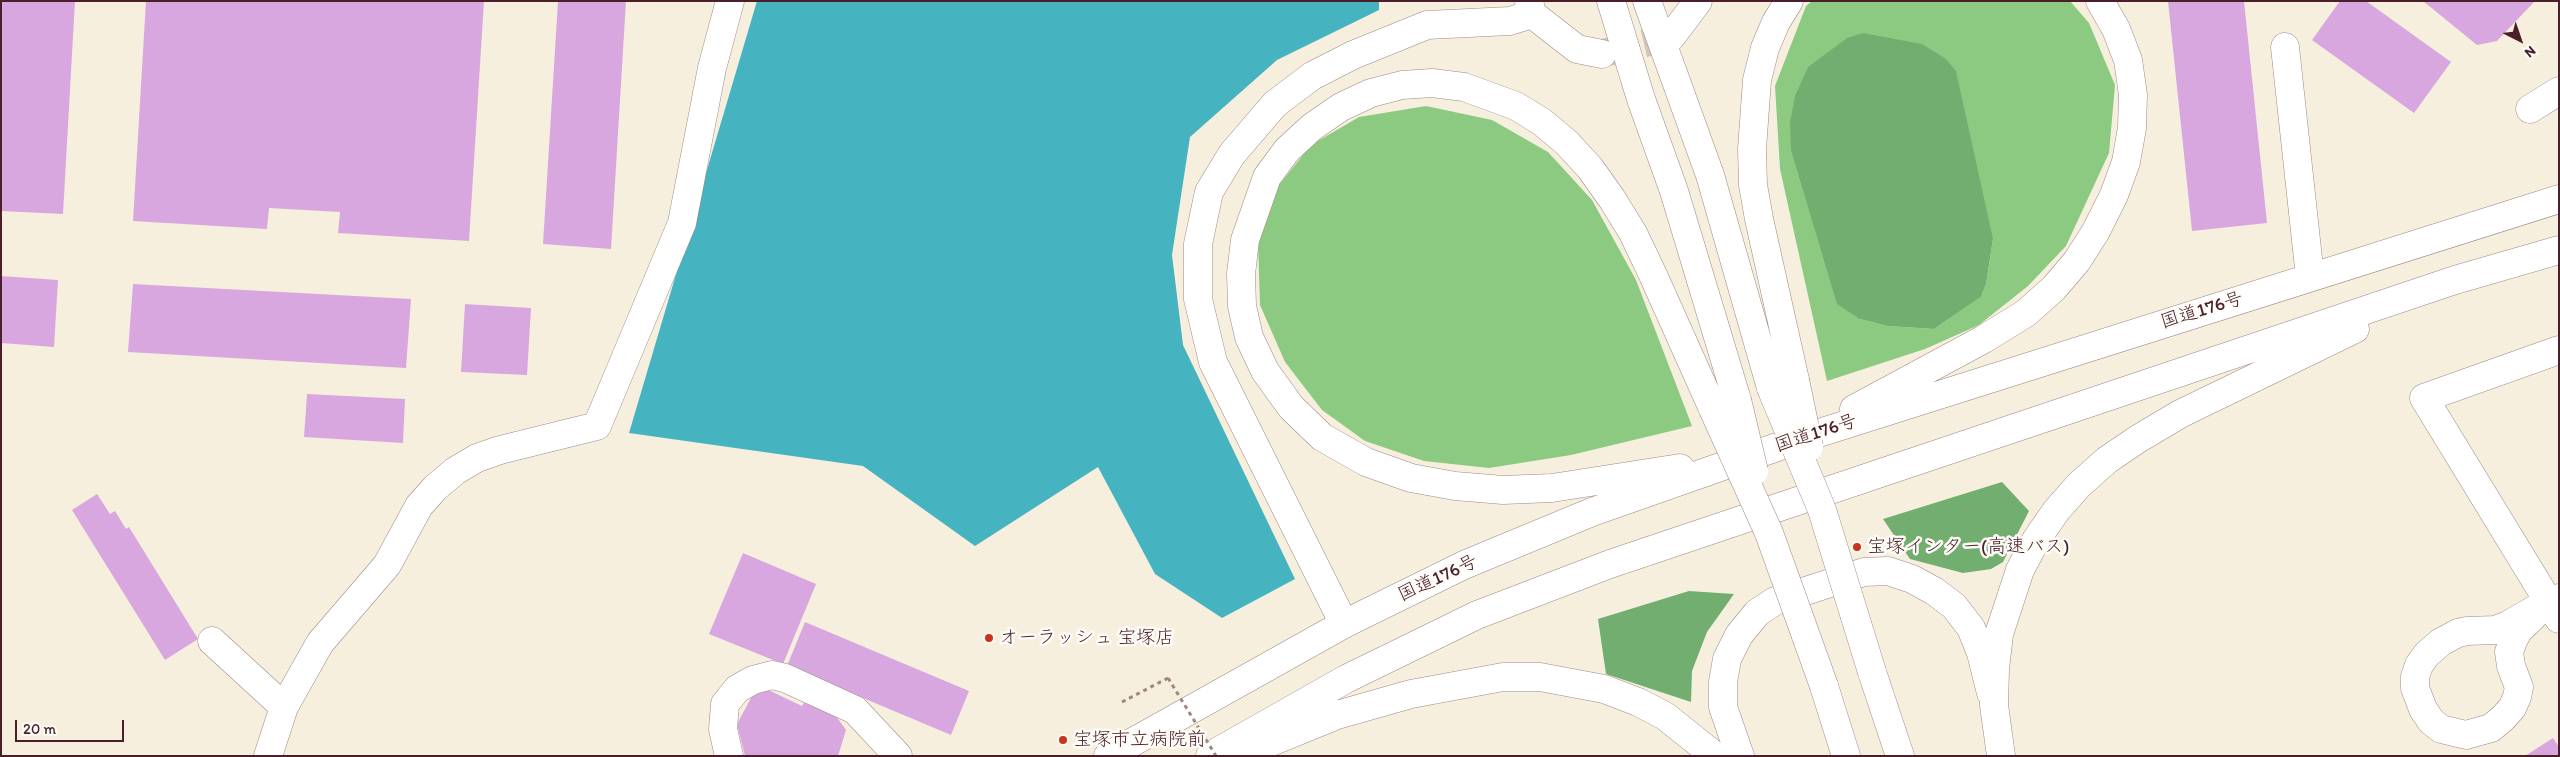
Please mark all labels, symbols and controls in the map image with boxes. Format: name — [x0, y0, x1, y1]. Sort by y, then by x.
north arrow — [2495, 15, 2545, 65]
text: N — [2521, 42, 2539, 61]
street label: 国道176号 — [2158, 288, 2246, 334]
street label: 国道176号 — [1772, 410, 1860, 458]
place label: 宝塚インター(高速バス) — [1867, 536, 2069, 558]
marker: 宝塚インター(高速バス) — [1851, 541, 1863, 553]
street label: 国道176号 — [1395, 551, 1481, 607]
place label: オーラッシュ 宝塚店 — [999, 627, 1174, 649]
marker: オーラッシュ 宝塚店 — [983, 632, 995, 644]
scale bar — [18, 710, 126, 742]
text: 20 m — [23, 720, 56, 738]
place label: 宝塚市立病院前 — [1073, 729, 1206, 751]
marker: 宝塚市立病院前 — [1057, 734, 1069, 746]

